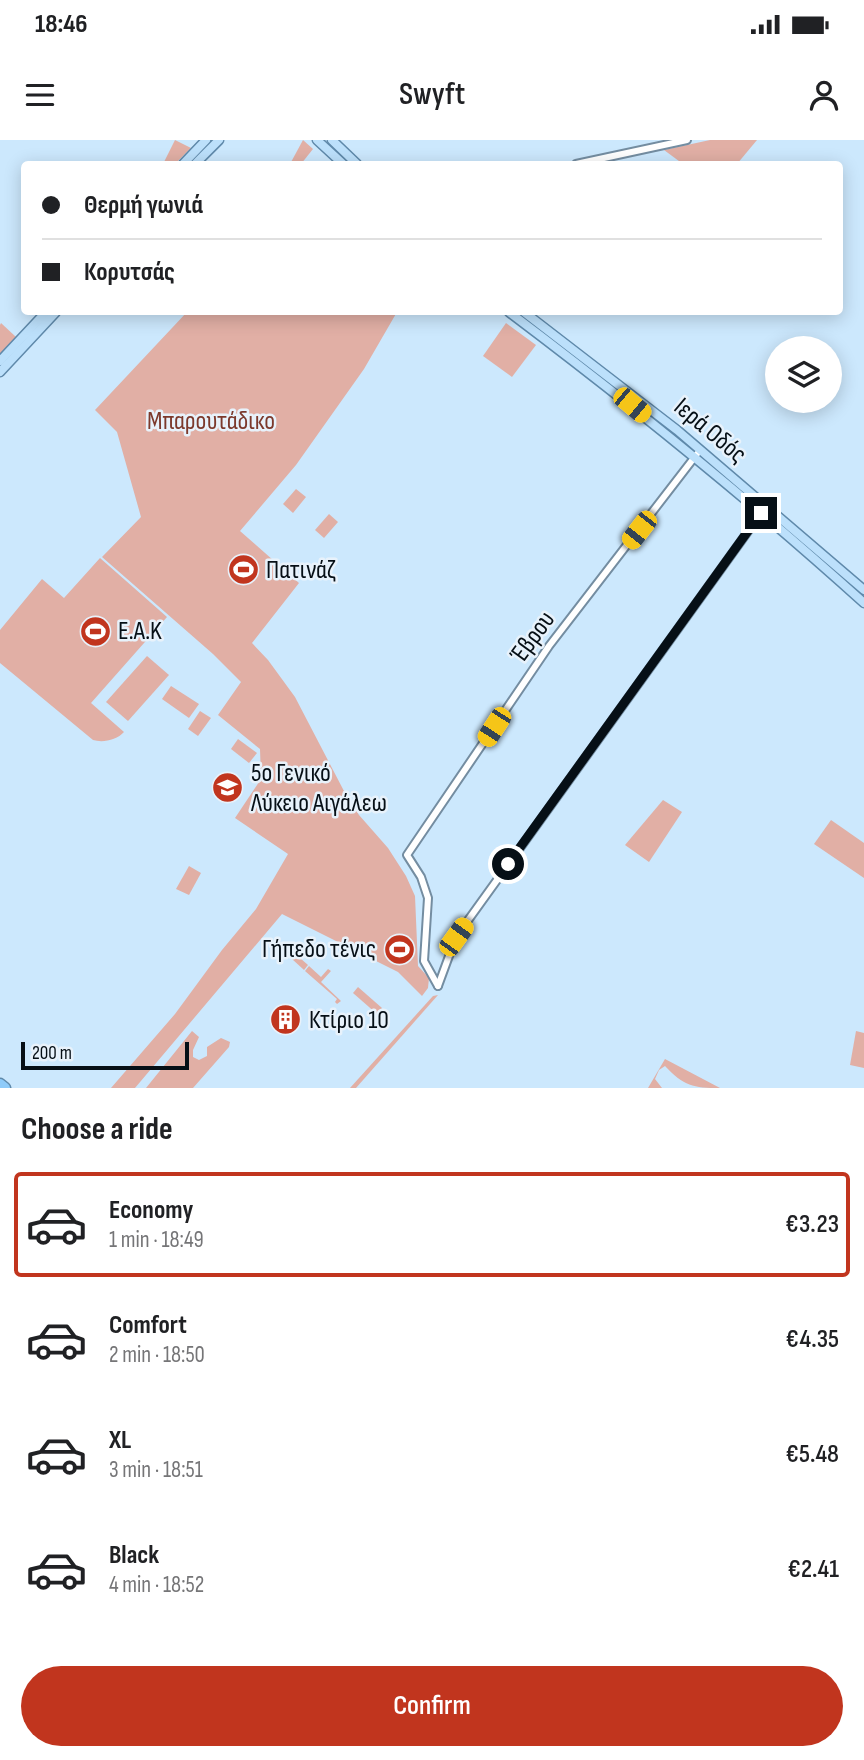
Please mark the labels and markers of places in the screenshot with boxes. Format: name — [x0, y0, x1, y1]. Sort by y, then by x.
sports icon: Πατινάζ — [226, 553, 260, 587]
place label: Πατινάζ — [266, 555, 336, 586]
sports icon: E.A.K — [78, 614, 112, 648]
place label: E.A.K — [118, 616, 162, 647]
place label: 5ο Γενικό Λύκειο Αιγάλεω — [250, 758, 387, 819]
school or university icon: 5ο Γενικό Λύκειο Αιγάλεω — [211, 771, 245, 805]
sports icon: Γήπεδο τένις — [382, 932, 416, 966]
place label: Γήπεδο τένις — [262, 934, 376, 965]
building icon: Κτίριο 10 — [269, 1003, 303, 1037]
place label: Κτίριο 10 — [309, 1005, 389, 1036]

